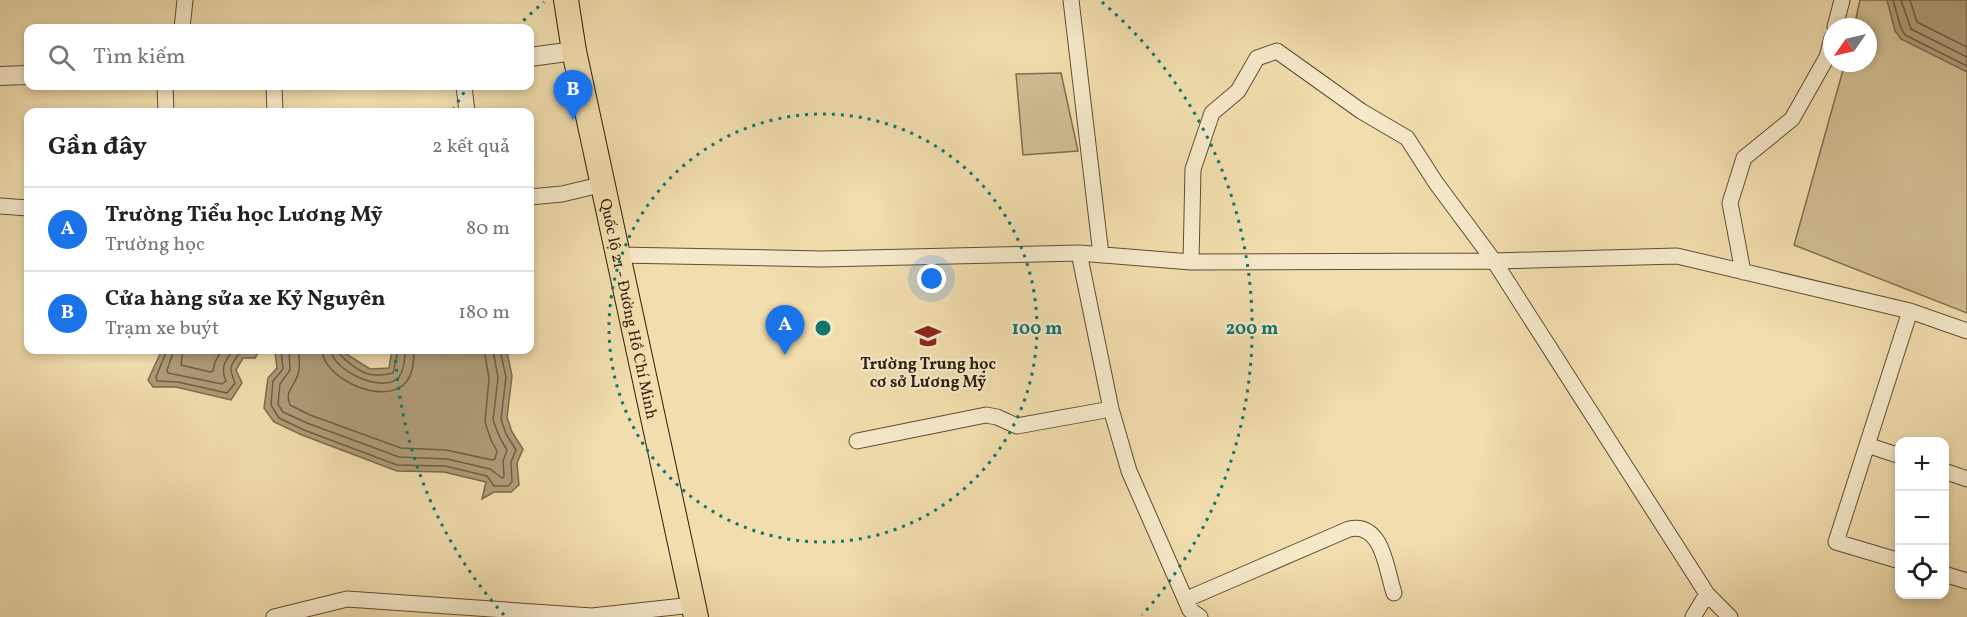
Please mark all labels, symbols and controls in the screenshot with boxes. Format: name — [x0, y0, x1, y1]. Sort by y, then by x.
north arrow — [1823, 18, 1877, 72]
search box — [24, 24, 534, 90]
icon: search — [45, 41, 78, 74]
text: Tìm kiếm — [93, 42, 186, 73]
pin: B — [554, 70, 592, 120]
text: Gần đây — [48, 129, 147, 165]
text: 2 kết quả — [432, 133, 510, 161]
street label: Quốc lộ 21 - Đường Hồ Chí Minh — [593, 197, 662, 421]
text: Trường Tiểu học Lương Mỹ — [105, 200, 383, 231]
text: A — [60, 215, 75, 243]
text: 80 m — [466, 215, 510, 243]
text: Trường học — [105, 231, 205, 259]
your location — [917, 264, 946, 293]
text: Cửa hàng sửa xe Kỷ Nguyên — [105, 284, 386, 315]
text: B — [61, 299, 74, 327]
text: 180 m — [458, 299, 510, 327]
pin: A — [766, 306, 804, 355]
text: Trạm xe buýt — [105, 315, 219, 343]
text: 100 m — [1012, 317, 1062, 342]
text: 200 m — [1226, 317, 1278, 342]
centre of rings — [813, 318, 833, 338]
school or university icon: Trường Trung học cơ sở Lương Mỹ — [913, 321, 943, 351]
place label: Trường Trung học cơ sở Lương Mỹ — [860, 354, 996, 394]
map controls — [1895, 437, 1949, 599]
button: + — [1895, 437, 1949, 491]
button: − — [1895, 491, 1949, 545]
button: locate — [1895, 545, 1949, 599]

